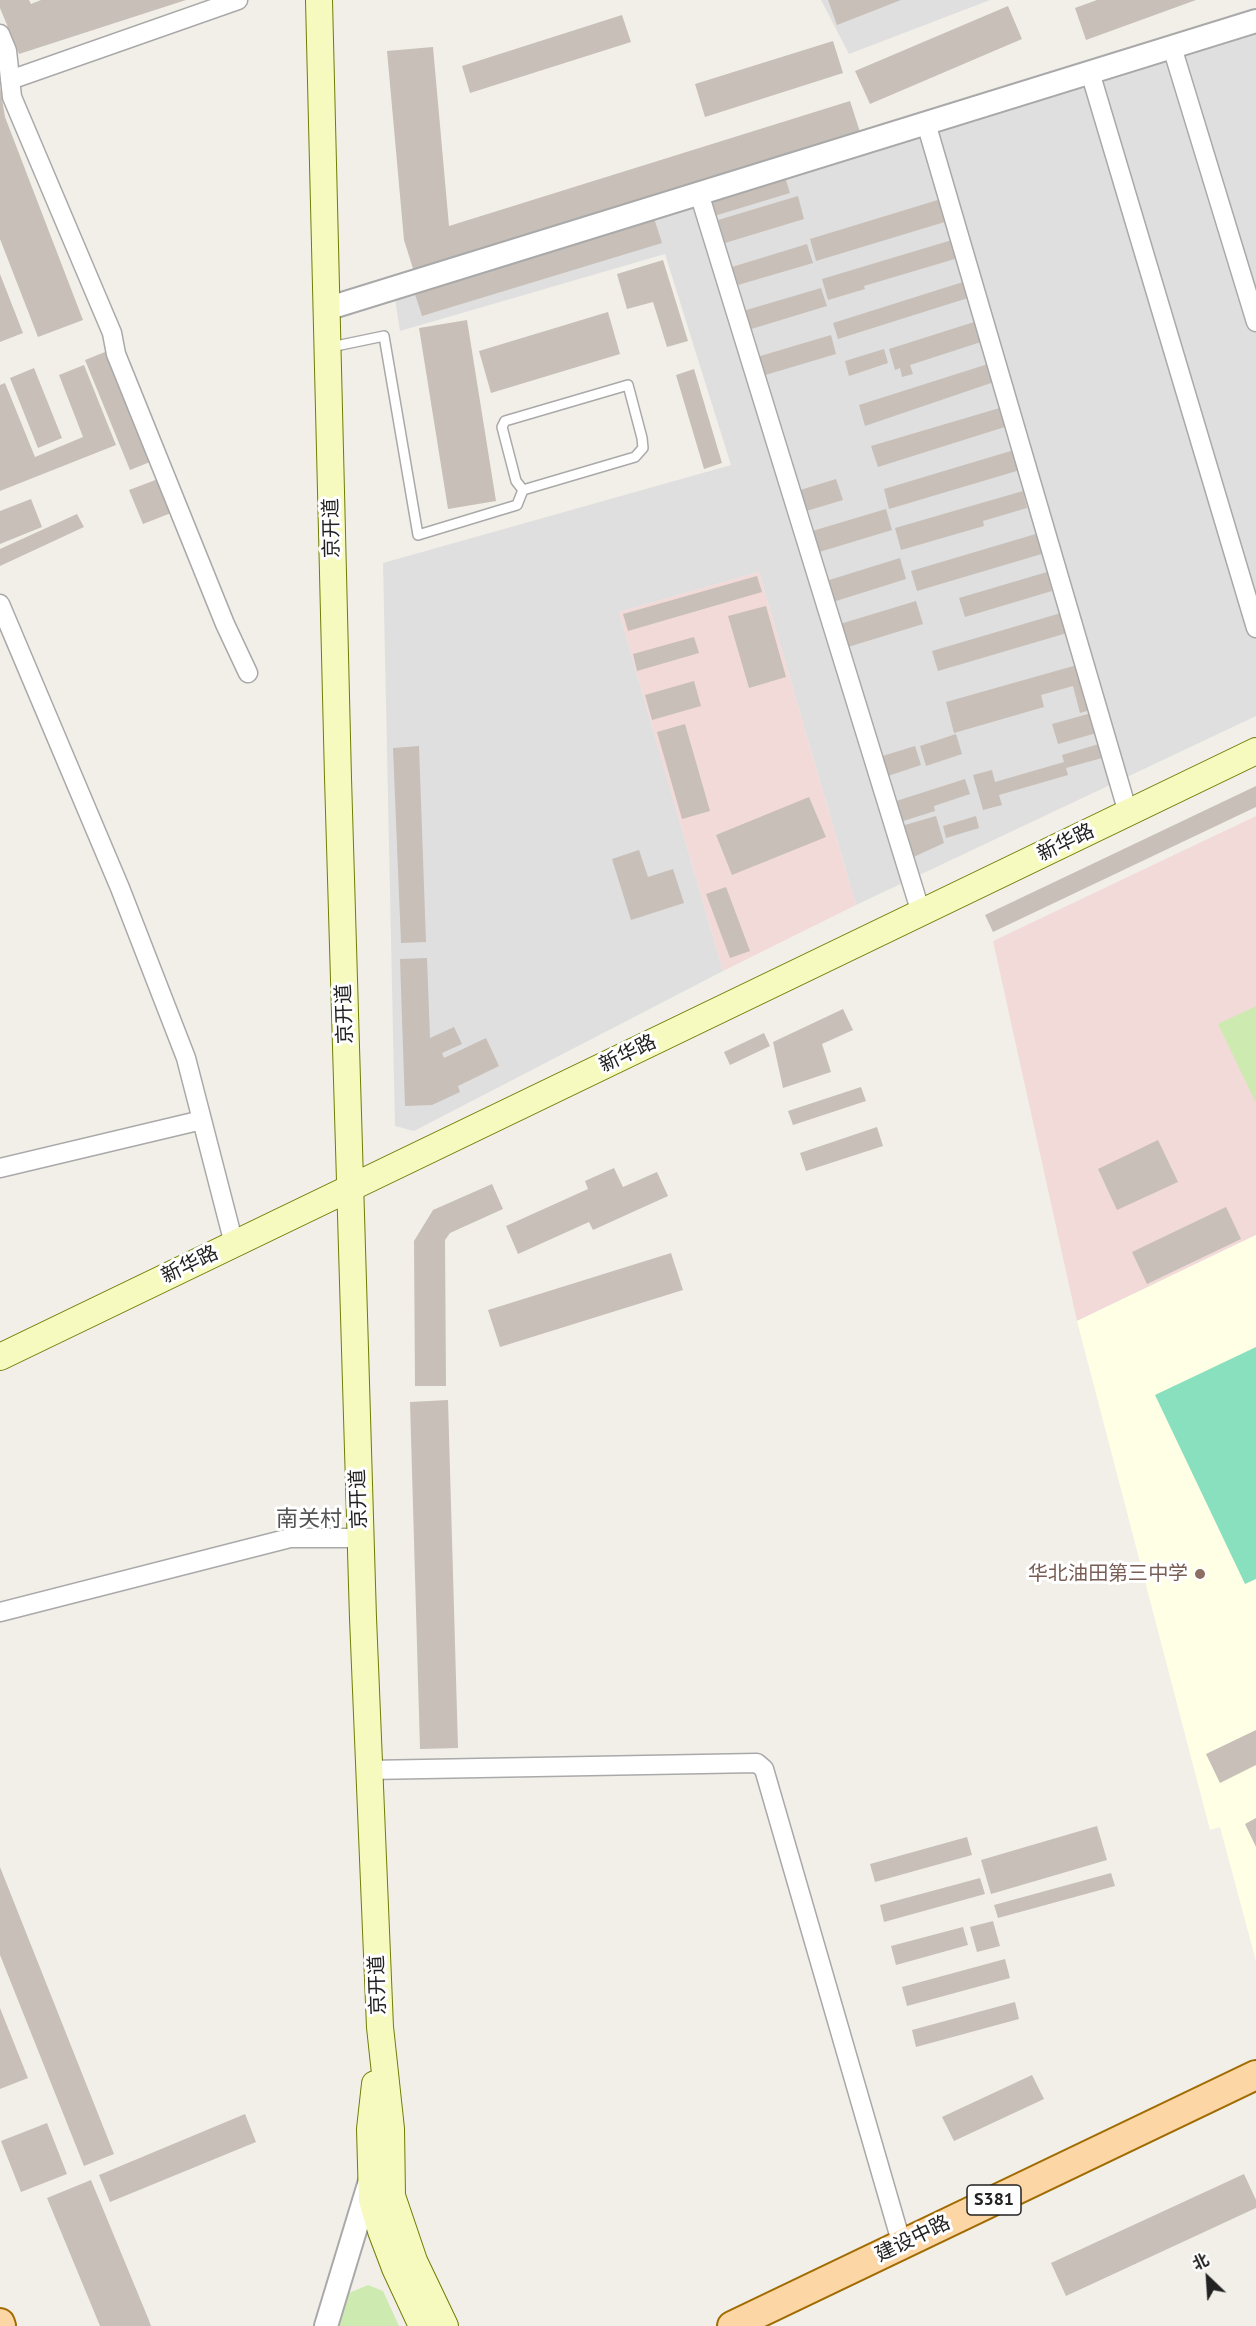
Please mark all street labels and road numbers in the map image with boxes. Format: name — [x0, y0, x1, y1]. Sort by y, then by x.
street label: 京开道 — [319, 498, 345, 558]
street label: 新华路 — [1034, 819, 1098, 867]
street label: 京开道 — [332, 984, 358, 1044]
street label: 新华路 — [596, 1030, 660, 1078]
street label: 新华路 — [158, 1241, 222, 1289]
street label: 京开道 — [346, 1469, 372, 1529]
street label: 京开道 — [365, 1955, 391, 2015]
road number: S381 — [967, 2185, 1021, 2215]
street label: 建设中路 — [872, 2211, 954, 2267]

